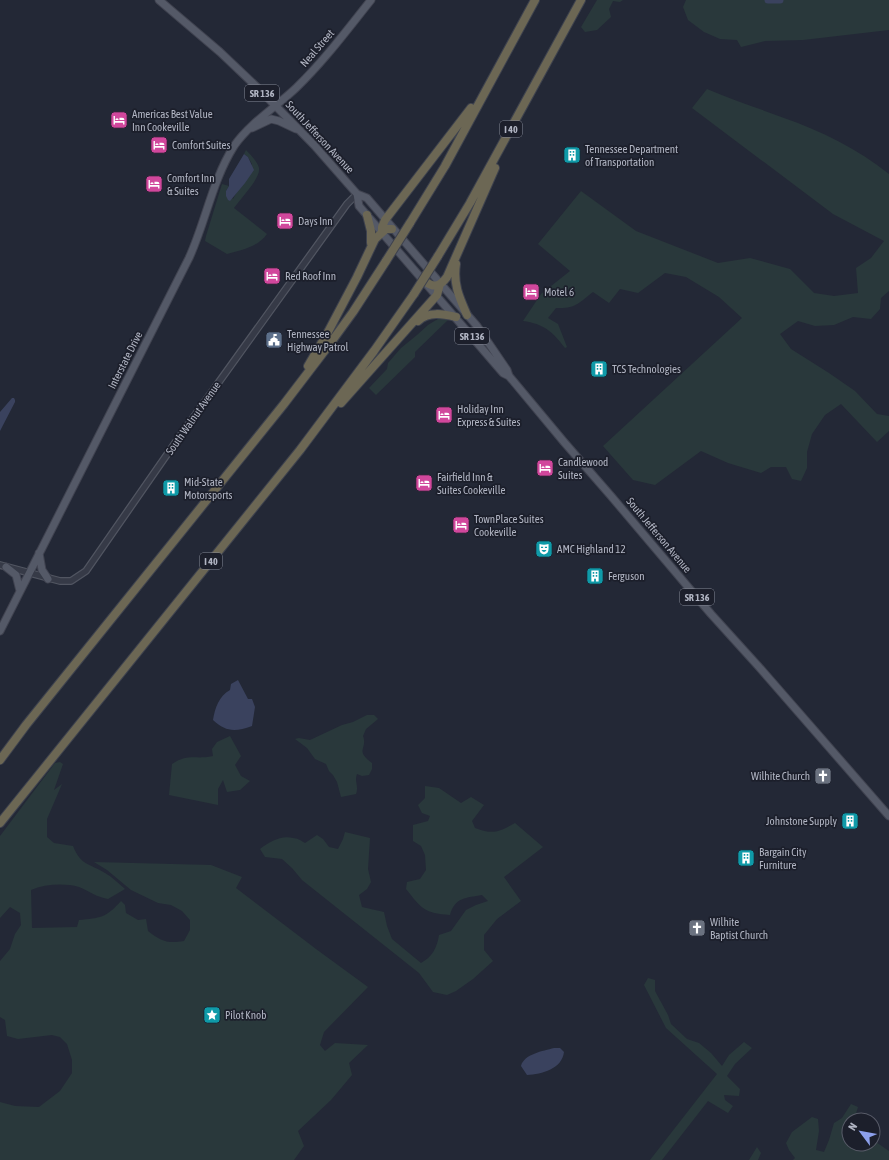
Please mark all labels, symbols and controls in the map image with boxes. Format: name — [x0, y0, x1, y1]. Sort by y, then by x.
street label: Neal Street — [298, 27, 336, 69]
road number: SR 136 — [245, 85, 279, 101]
street label: South Jefferson Avenue — [283, 98, 357, 176]
place label: Americas Best Value Inn Cookeville — [132, 108, 213, 133]
hotel icon: Americas Best Value Inn Cookeville — [109, 110, 129, 130]
road number: I 40 — [500, 121, 522, 137]
hotel icon: Comfort Suites — [149, 135, 169, 155]
place label: Comfort Suites — [172, 139, 231, 151]
place label: Tennessee Department of Transportation — [585, 143, 678, 168]
building icon: Tennessee Department of Transportation — [562, 145, 582, 165]
place label: Comfort Inn & Suites — [167, 172, 215, 197]
hotel icon: Comfort Inn & Suites — [144, 174, 164, 194]
hotel icon: Days Inn — [275, 211, 295, 231]
place label: Days Inn — [298, 215, 333, 227]
hotel icon: Red Roof Inn — [262, 266, 282, 286]
place label: Red Roof Inn — [285, 270, 336, 282]
hotel icon: Motel 6 — [521, 282, 541, 302]
place label: Motel 6 — [544, 286, 574, 298]
place label: Tennessee Highway Patrol — [287, 328, 348, 353]
road number: SR 136 — [455, 328, 489, 344]
street label: Interstate Drive — [105, 329, 145, 391]
public building icon: Tennessee Highway Patrol — [264, 330, 284, 350]
building icon: TCS Technologies — [589, 359, 609, 379]
place label: TCS Technologies — [612, 363, 681, 375]
street label: South Walnut Avenue — [163, 379, 223, 457]
place label: Holiday Inn Express & Suites — [457, 403, 521, 428]
hotel icon: Holiday Inn Express & Suites — [434, 405, 454, 425]
place label: Candlewood Suites — [558, 456, 608, 481]
hotel icon: Candlewood Suites — [535, 458, 555, 478]
place label: Fairfield Inn & Suites Cookeville — [437, 471, 505, 496]
hotel icon: Fairfield Inn & Suites Cookeville — [414, 473, 434, 493]
place label: Mid-State Motorsports — [184, 476, 233, 501]
building icon: Mid-State Motorsports — [161, 478, 181, 498]
street label: South Jefferson Avenue — [624, 495, 694, 575]
place label: TownPlace Suites Cookeville — [474, 513, 544, 538]
hotel icon: TownPlace Suites Cookeville — [451, 515, 471, 535]
theatre icon: AMC Highland 12 — [534, 539, 554, 559]
place label: AMC Highland 12 — [557, 543, 626, 555]
road number: I 40 — [200, 553, 222, 569]
building icon: Ferguson — [585, 566, 605, 586]
place label: Ferguson — [608, 570, 645, 582]
road number: SR 136 — [680, 589, 714, 605]
church icon: Wilhite Church — [813, 766, 833, 786]
place label: Wilhite Church — [751, 770, 810, 782]
building icon: Johnstone Supply — [840, 811, 860, 831]
place label: Johnstone Supply — [766, 815, 837, 827]
place label: Bargain City Furniture — [759, 846, 807, 871]
building icon: Bargain City Furniture — [736, 848, 756, 868]
place label: Wilhite Baptist Church — [710, 916, 768, 941]
church icon: Wilhite Baptist Church — [687, 918, 707, 938]
place icon: Pilot Knob — [202, 1005, 222, 1025]
place label: Pilot Knob — [225, 1009, 266, 1021]
north arrow — [841, 1112, 881, 1152]
text: N — [846, 1121, 859, 1133]

